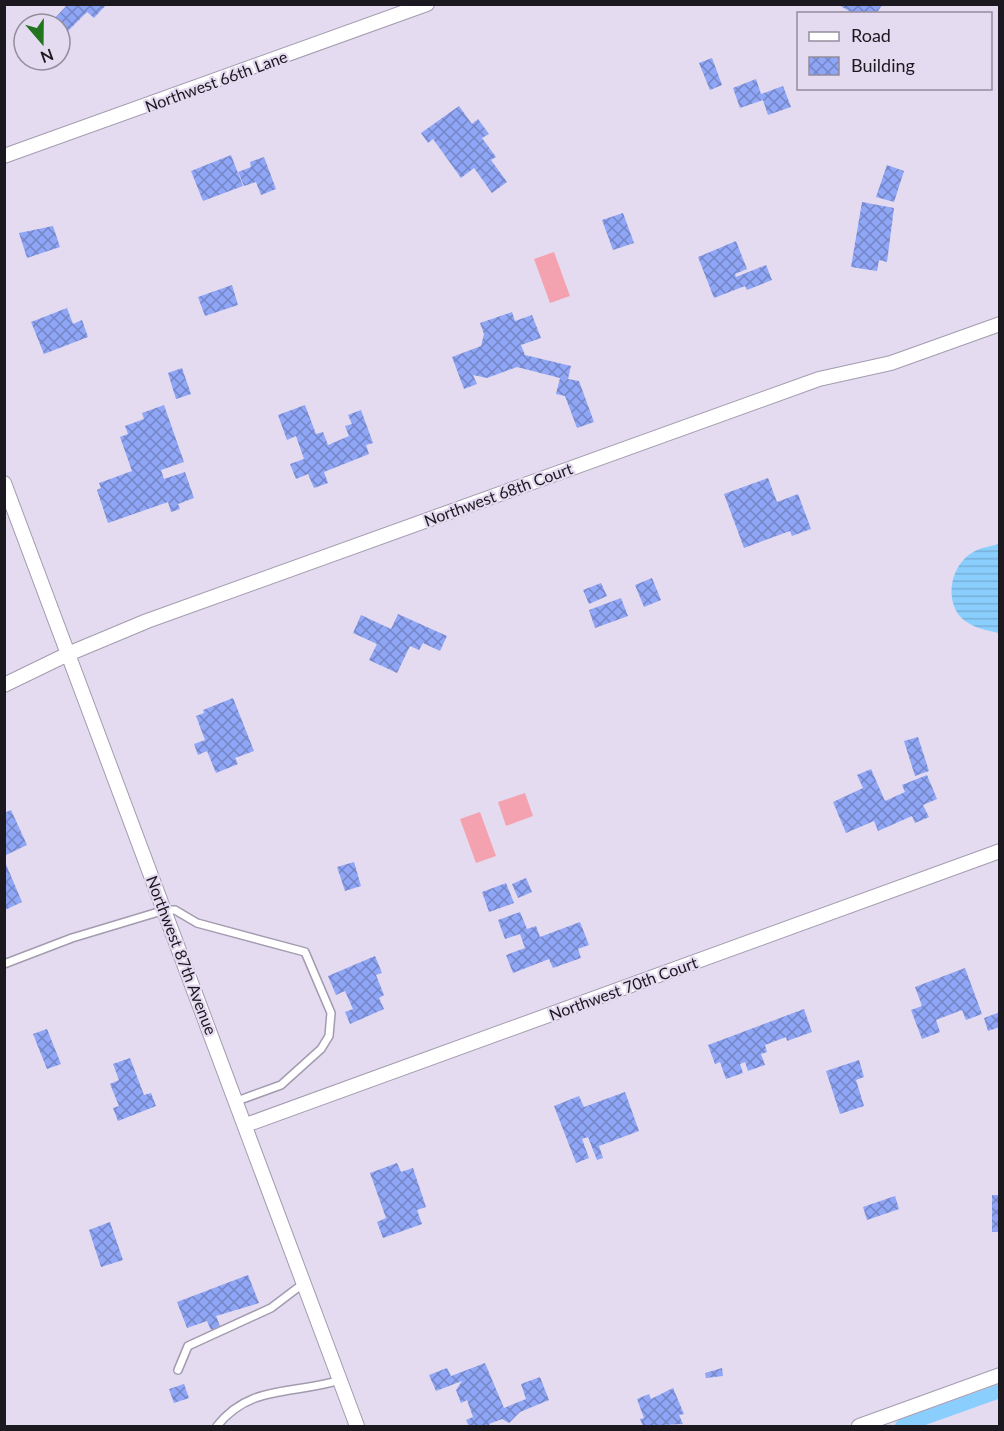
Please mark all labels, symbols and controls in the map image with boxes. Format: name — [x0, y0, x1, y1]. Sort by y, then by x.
north arrow — [12, 12, 72, 72]
legend — [797, 12, 992, 90]
text: Road — [851, 24, 891, 46]
text: N — [38, 46, 56, 68]
street label: Northwest 66th Lane — [142, 46, 290, 116]
text: Building — [851, 54, 915, 76]
street label: Northwest 68th Court — [421, 458, 575, 530]
street label: Northwest 87th Avenue — [143, 873, 221, 1037]
street label: Northwest 70th Court — [546, 952, 700, 1024]

